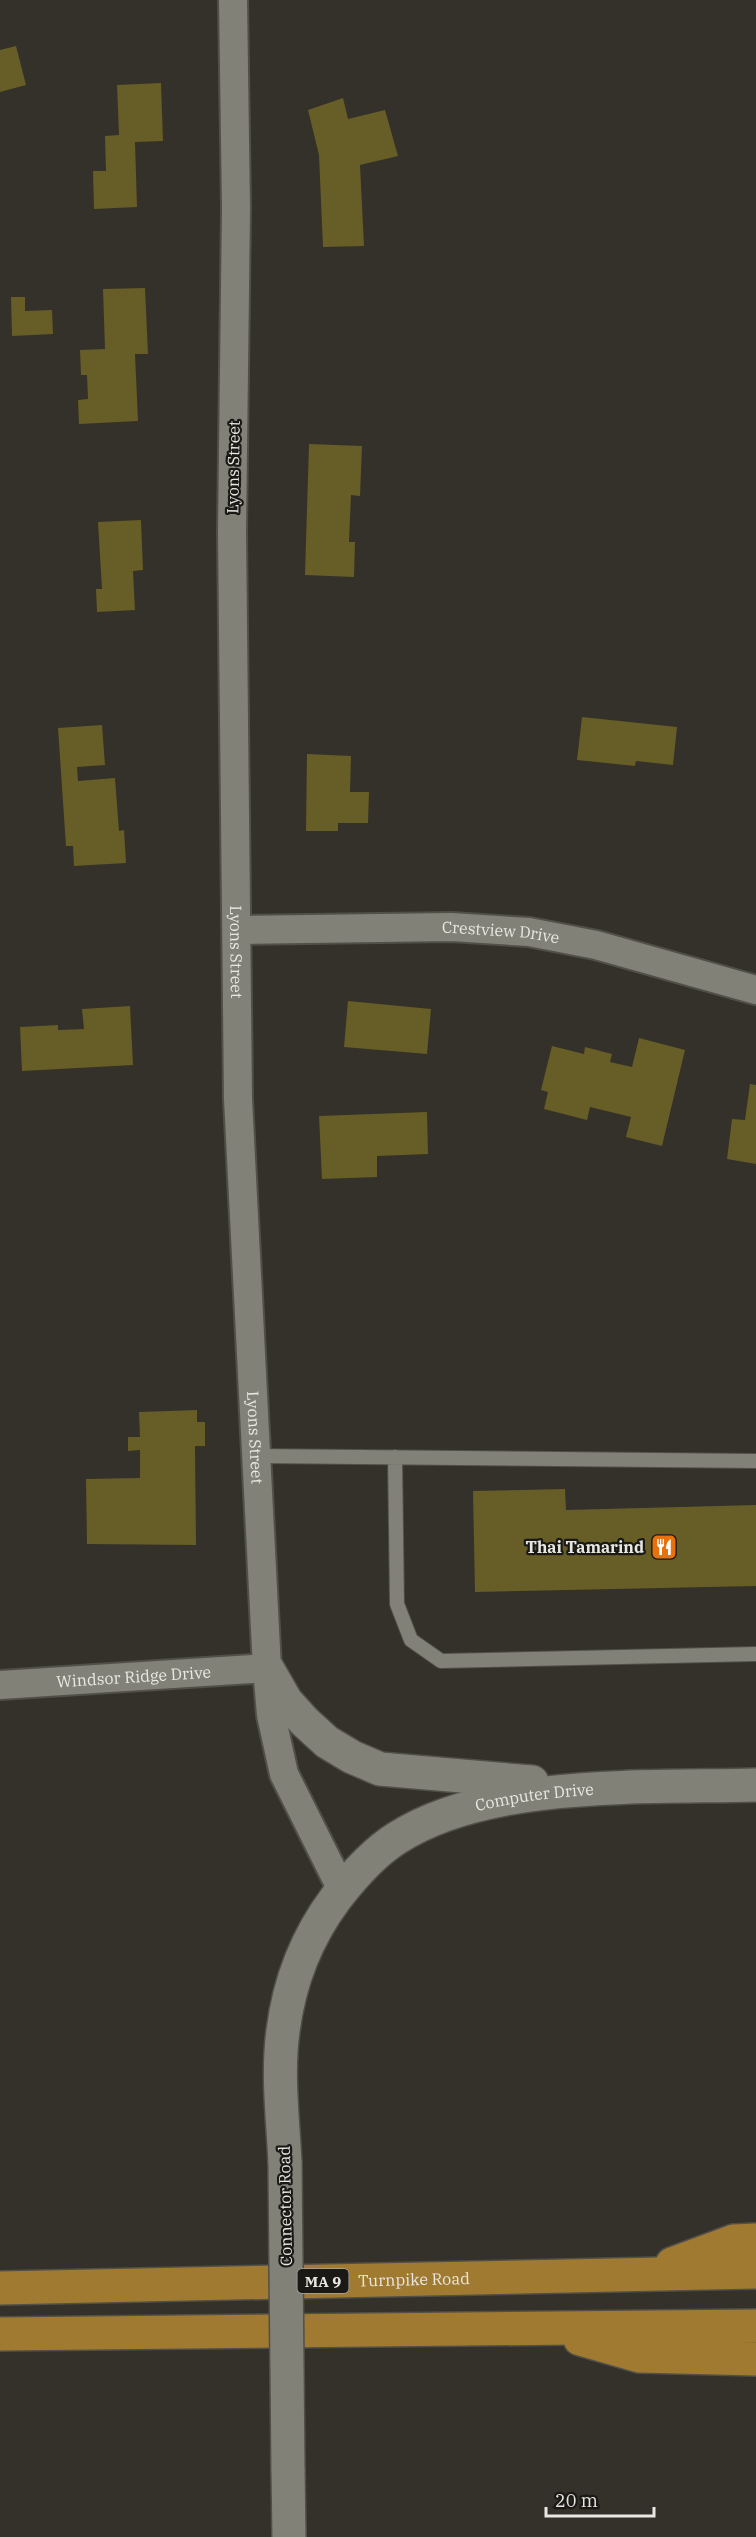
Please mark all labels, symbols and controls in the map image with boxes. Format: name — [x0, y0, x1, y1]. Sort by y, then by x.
street label: Lyons Street — [222, 420, 244, 514]
street label: Lyons Street — [226, 905, 247, 999]
street label: Crestview Drive — [442, 917, 561, 948]
street label: Lyons Street — [243, 1390, 268, 1485]
restaurant icon: Thai Tamarind — [649, 1532, 679, 1562]
place label: Thai Tamarind — [525, 1537, 644, 1557]
street label: Windsor Ridge Drive — [56, 1662, 212, 1691]
street label: Computer Drive — [473, 1779, 594, 1815]
street label: Connector Road — [274, 2145, 296, 2266]
street label: Turnpike Road — [358, 2268, 470, 2290]
road number: MA 9 — [298, 2269, 348, 2293]
scale bar — [546, 2480, 654, 2518]
text: 20 m — [555, 2489, 598, 2512]

